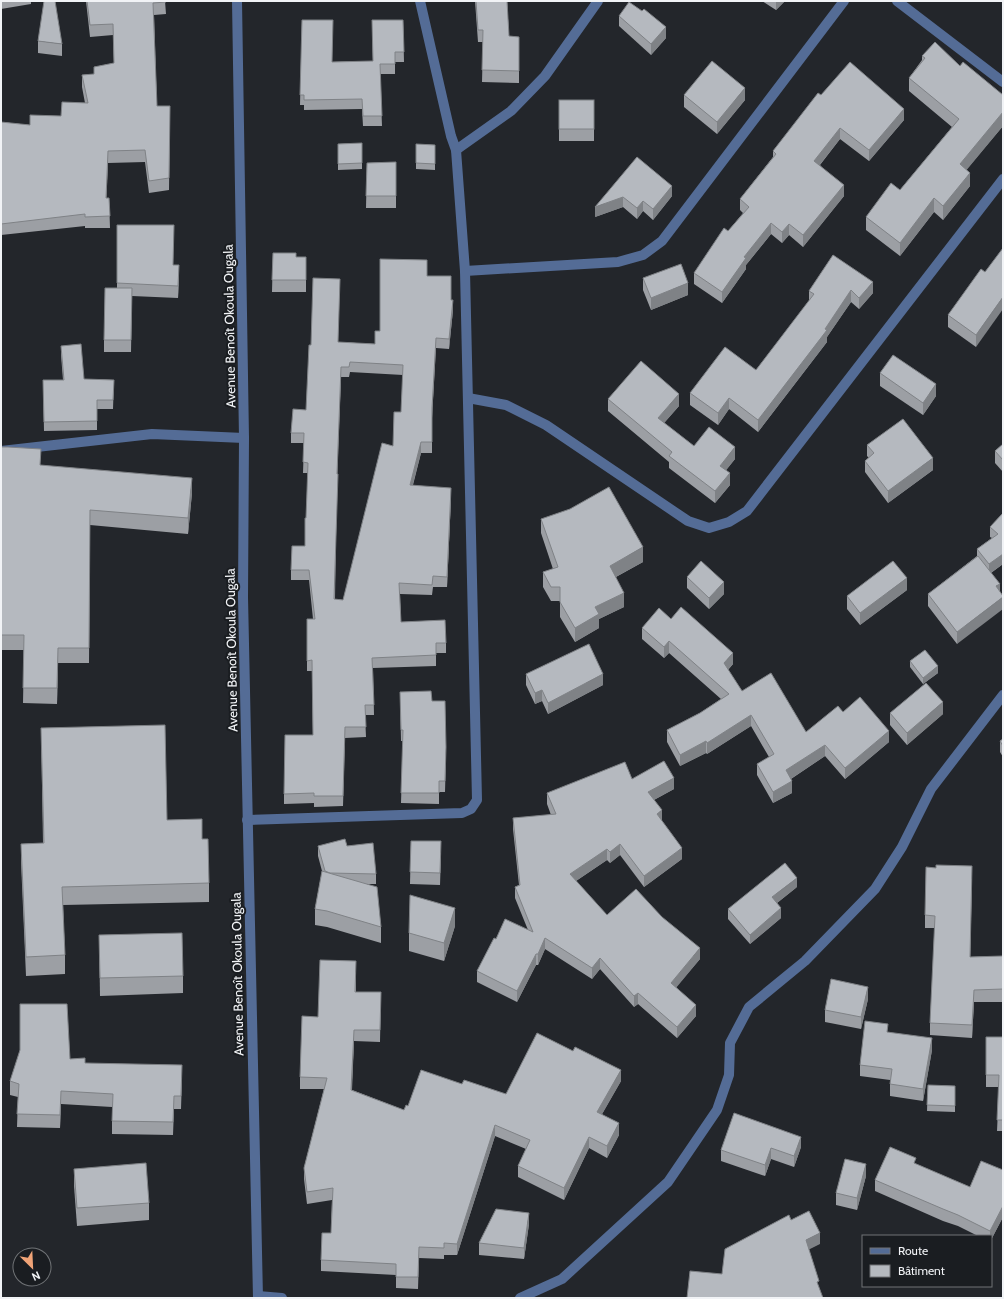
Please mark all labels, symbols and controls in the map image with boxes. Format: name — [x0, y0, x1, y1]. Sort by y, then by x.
street label: Avenue Benoît Okoula Ougala — [220, 243, 238, 408]
street label: Avenue Benoît Okoula Ougala — [222, 567, 240, 732]
street label: Avenue Benoît Okoula Ougala — [228, 891, 246, 1056]
legend — [862, 1235, 992, 1287]
text: Route — [898, 1243, 928, 1258]
north arrow — [12, 1247, 52, 1287]
text: Bâtiment — [898, 1263, 945, 1278]
text: N — [30, 1268, 42, 1284]

